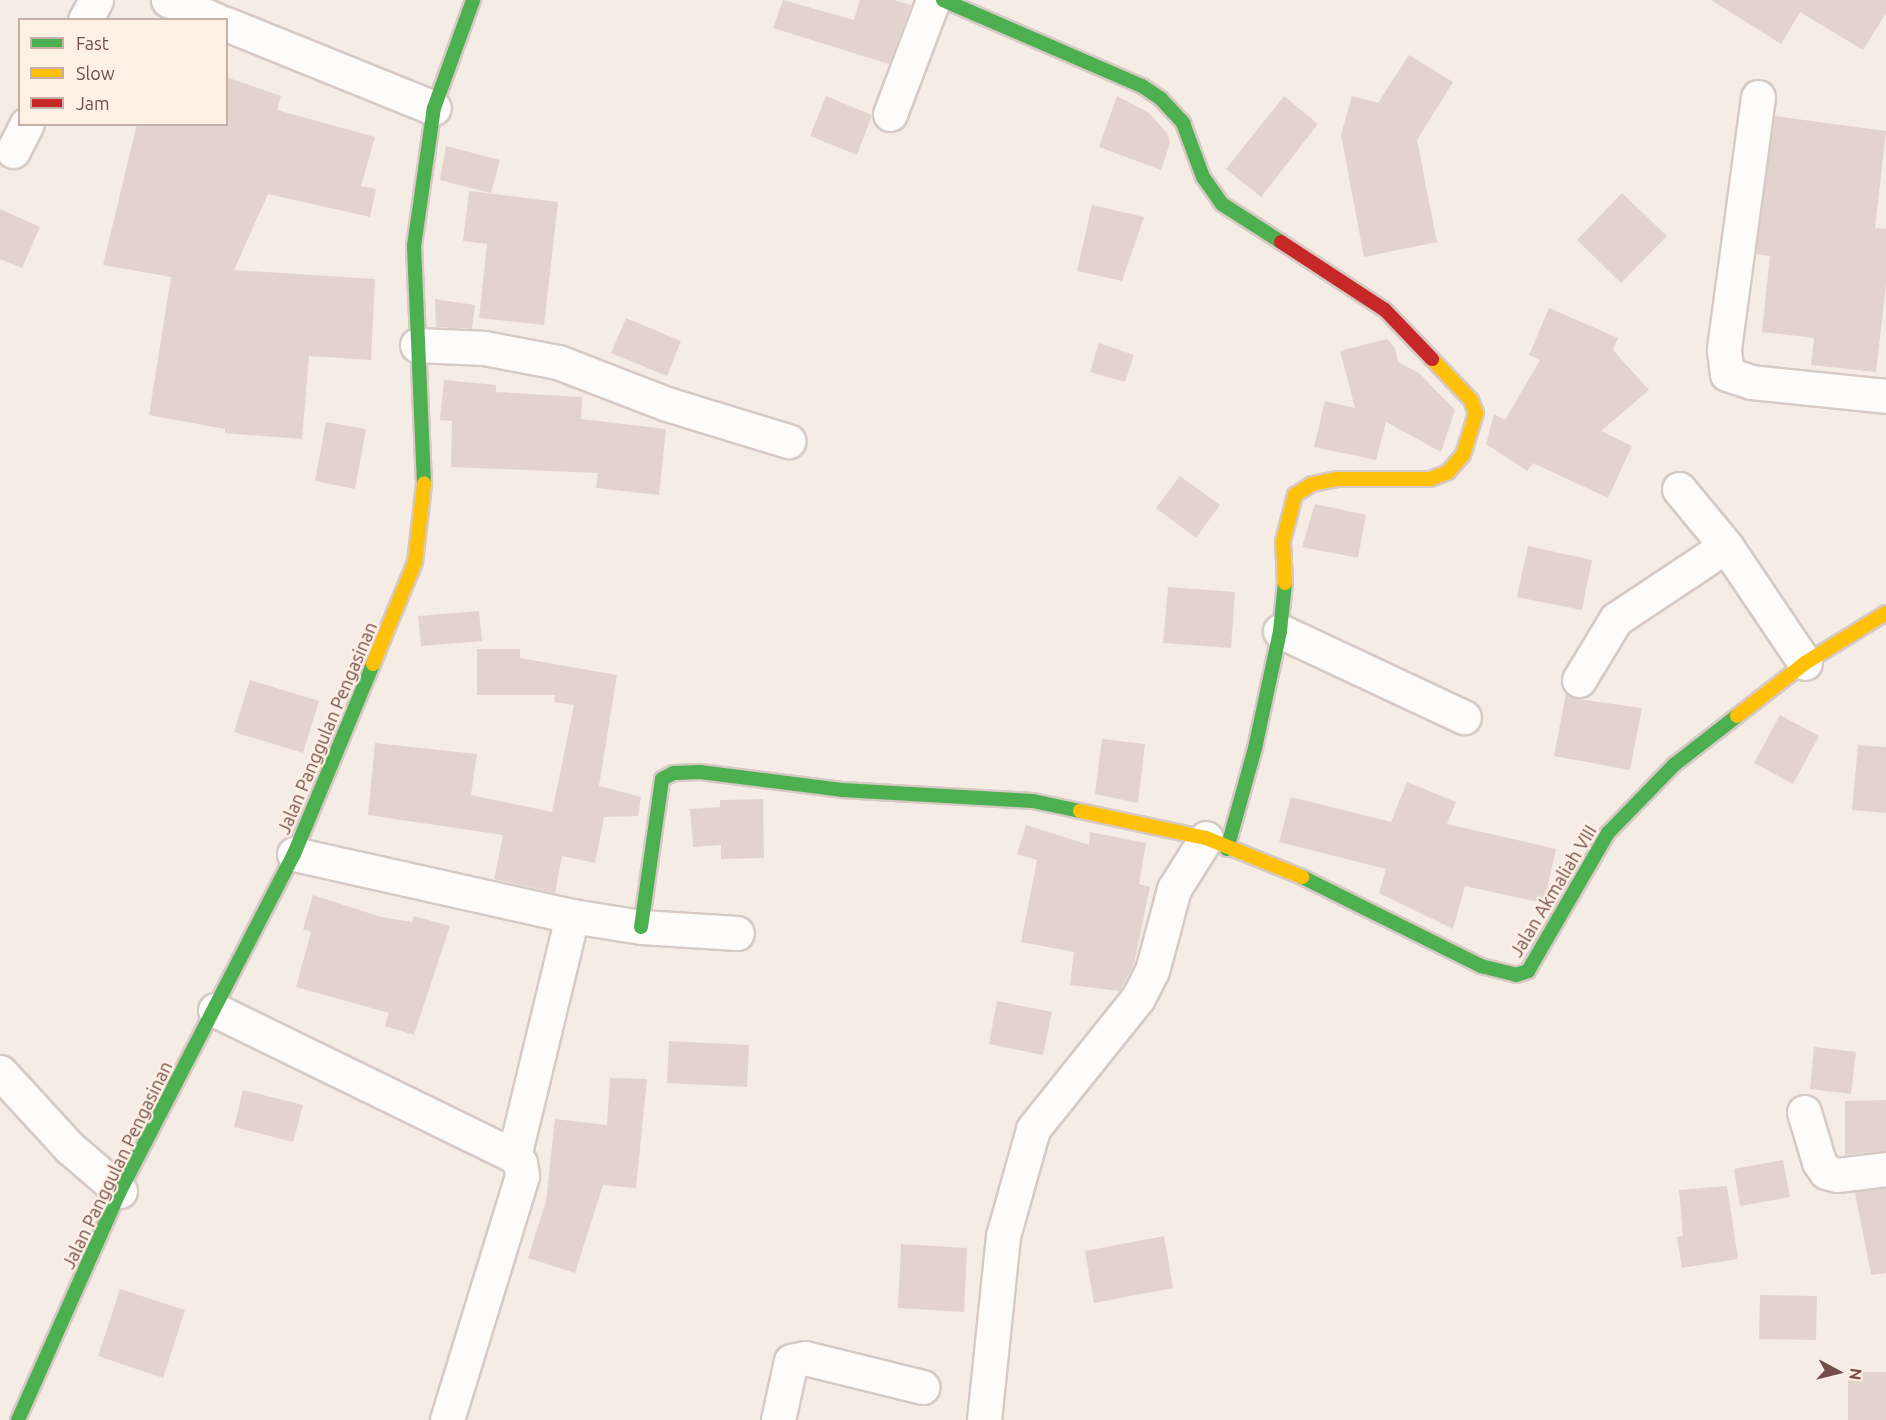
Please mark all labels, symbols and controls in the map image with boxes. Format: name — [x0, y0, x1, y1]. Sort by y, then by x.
legend — [18, 18, 228, 126]
text: Fast — [76, 33, 109, 53]
text: Slow — [76, 63, 115, 83]
text: Jam — [76, 93, 110, 113]
street label: Jalan Panggulan Pengasinan — [272, 619, 382, 837]
street label: Jalan Akmaliah VIII — [1505, 821, 1601, 961]
street label: Jalan Panggulan Pengasinan — [57, 1058, 177, 1272]
north arrow — [1808, 1342, 1868, 1402]
text: N — [1846, 1367, 1866, 1381]

